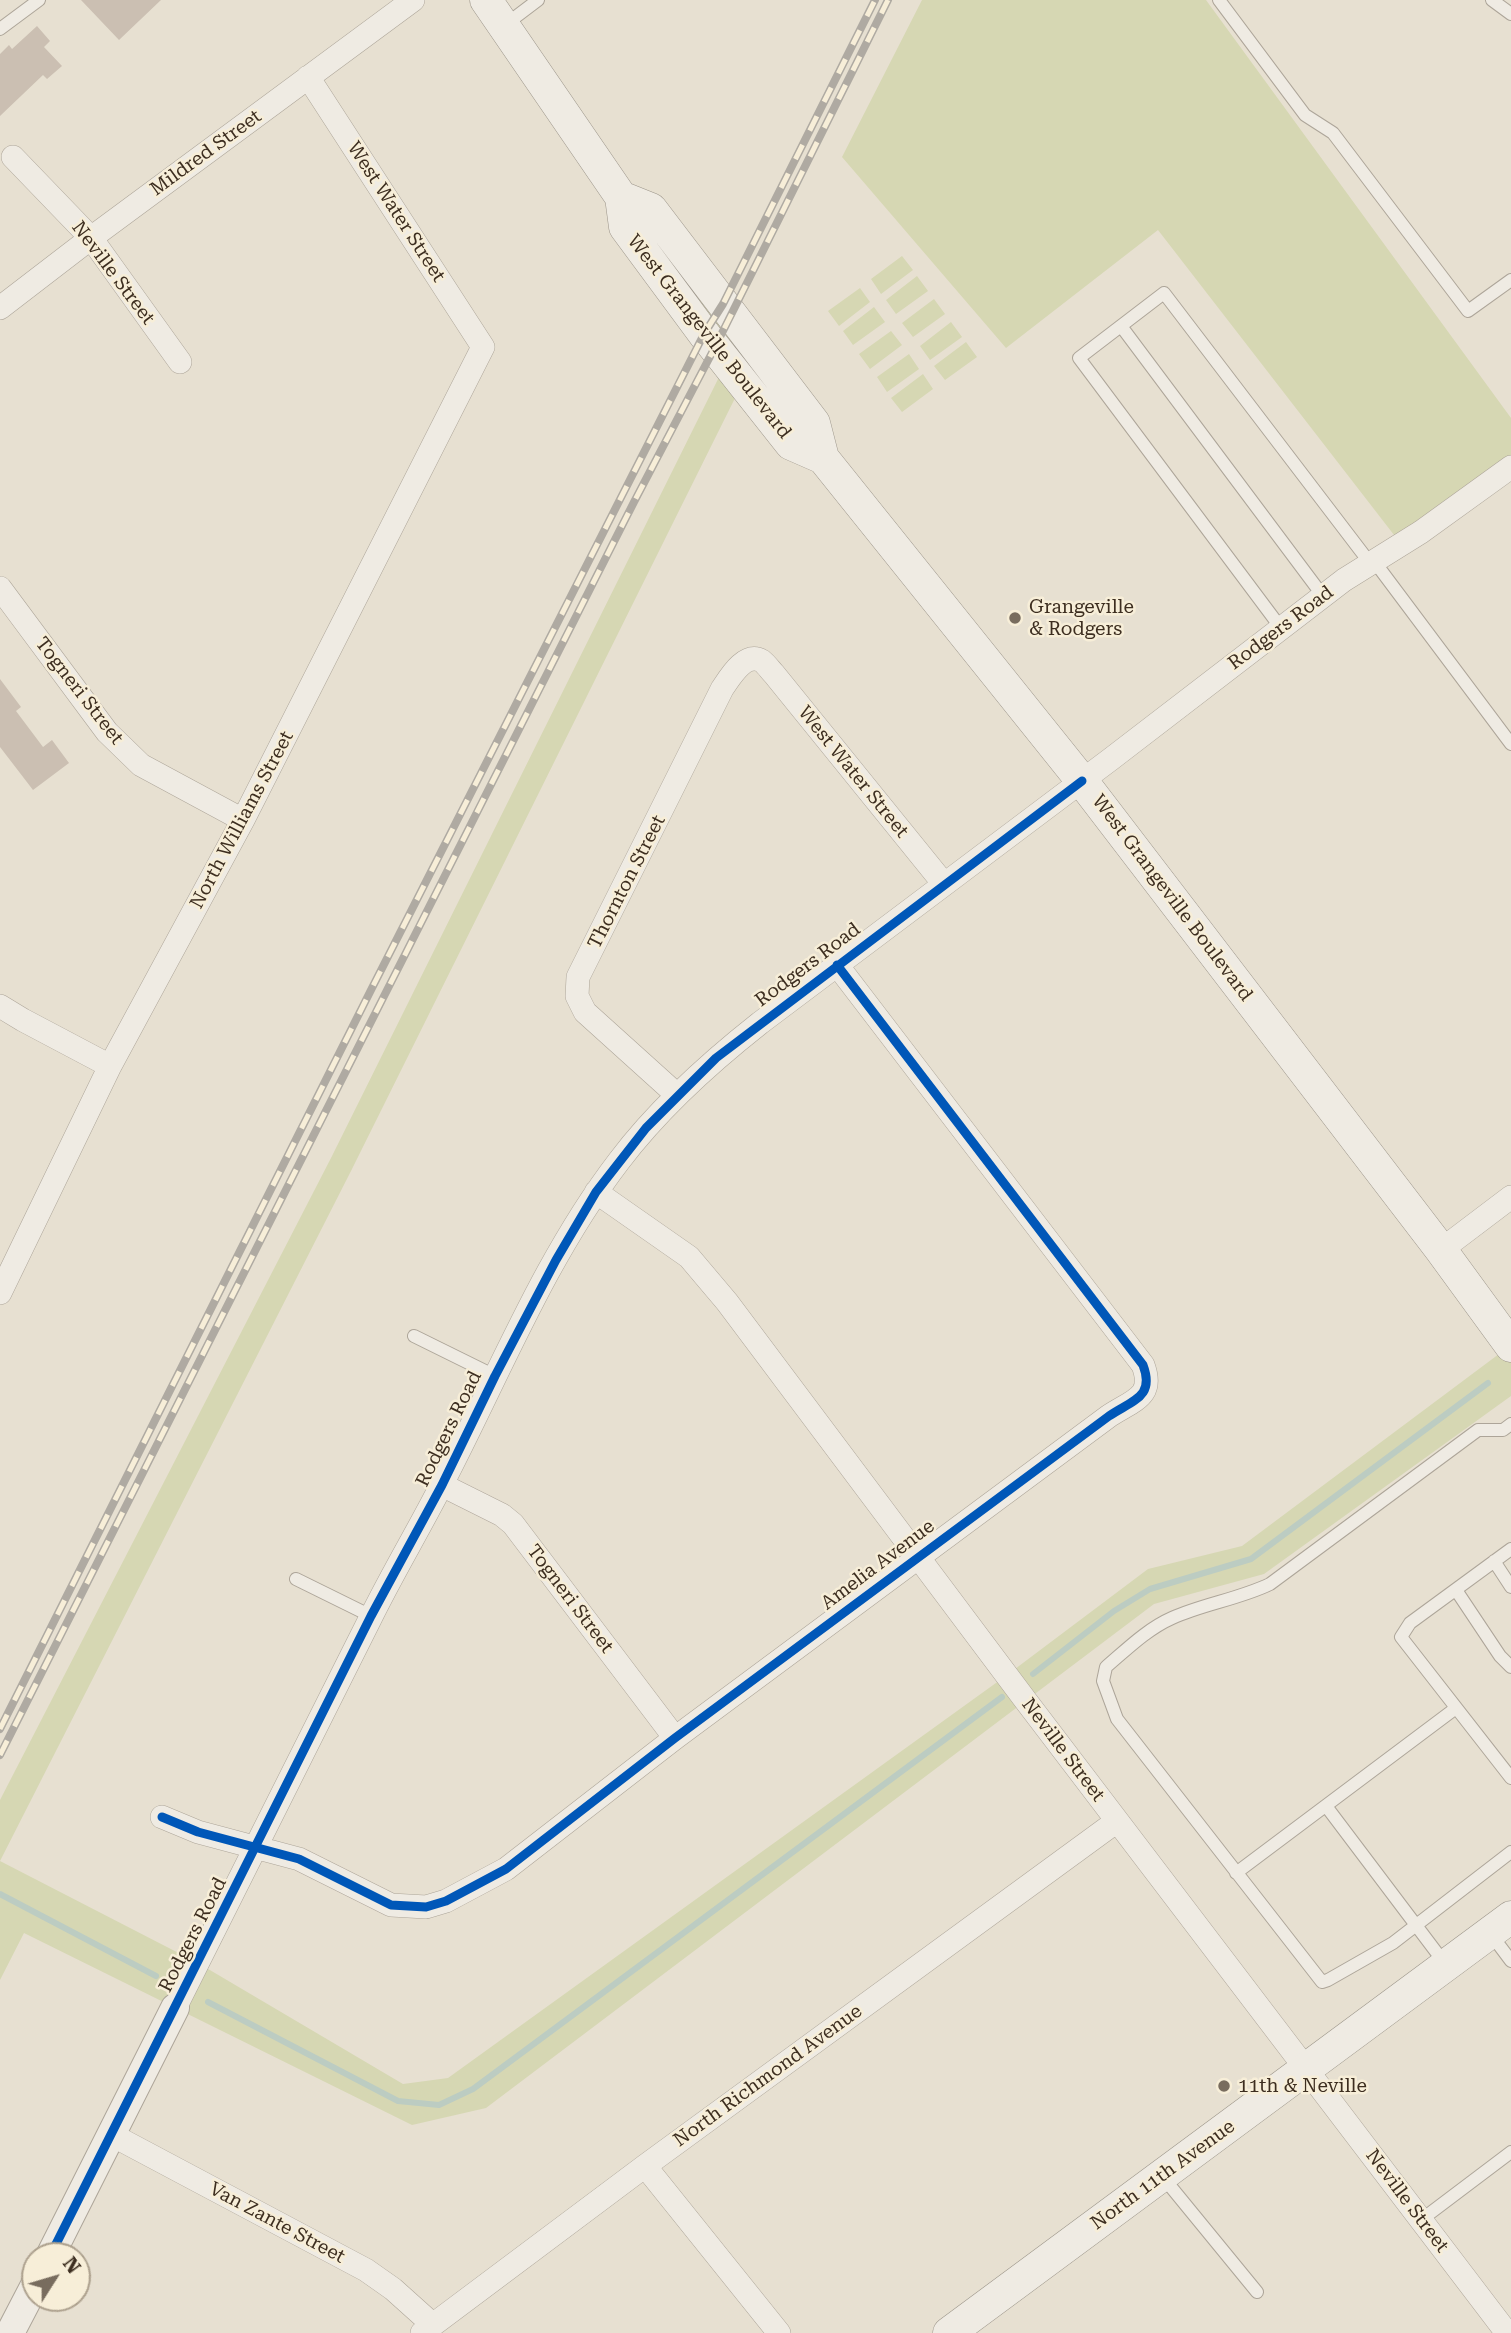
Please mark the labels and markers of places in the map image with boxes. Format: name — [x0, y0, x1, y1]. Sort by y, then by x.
place label: Grangeville & Rodgers — [1029, 596, 1134, 640]
marker: Grangeville & Rodgers — [1007, 610, 1023, 626]
place label: 11th & Neville — [1238, 2075, 1367, 2097]
marker: 11th & Neville — [1216, 2078, 1232, 2094]

